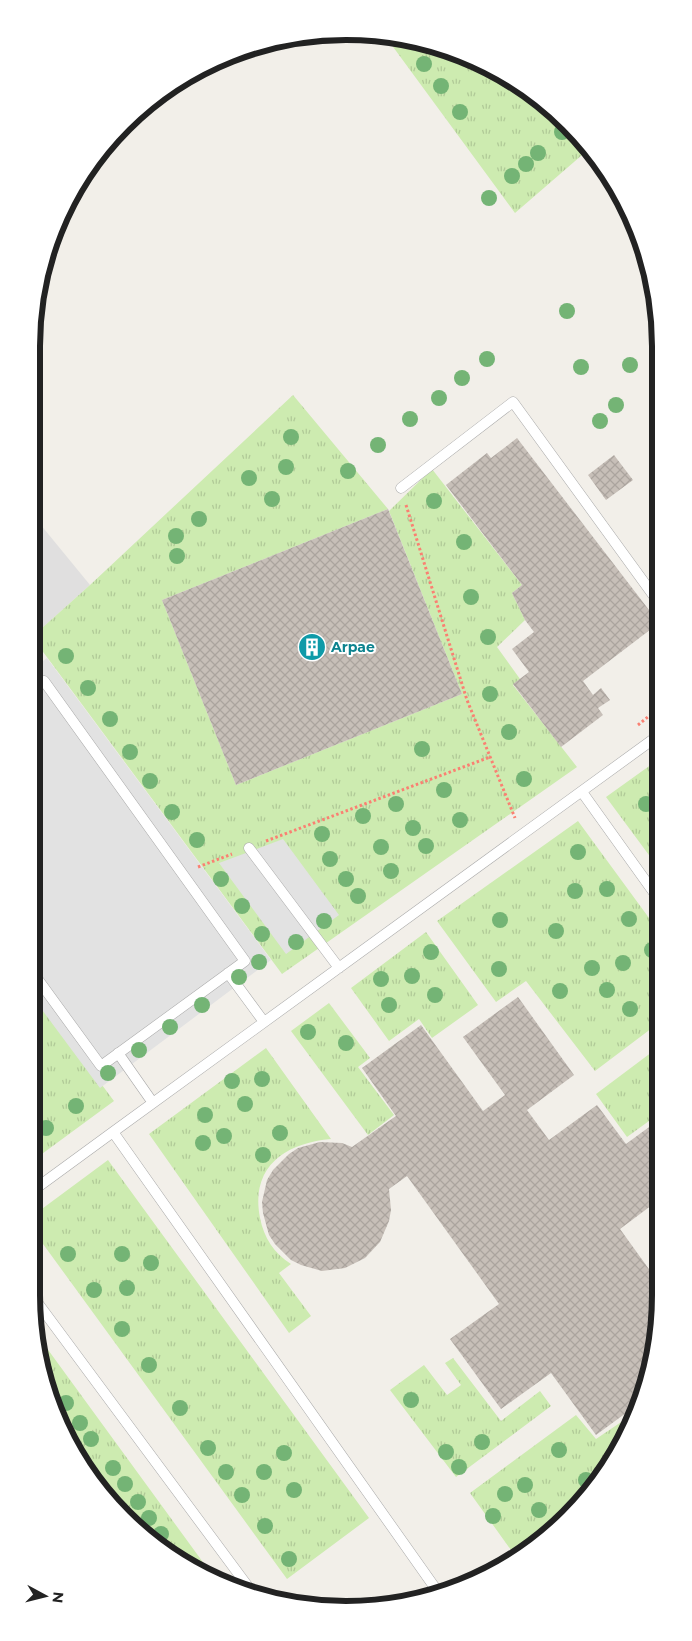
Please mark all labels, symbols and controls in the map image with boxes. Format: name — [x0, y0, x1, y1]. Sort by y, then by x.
building icon: Arpae — [297, 632, 327, 662]
place label: Arpae — [330, 638, 375, 656]
north arrow — [20, 1571, 70, 1621]
text: N — [48, 1591, 68, 1604]

